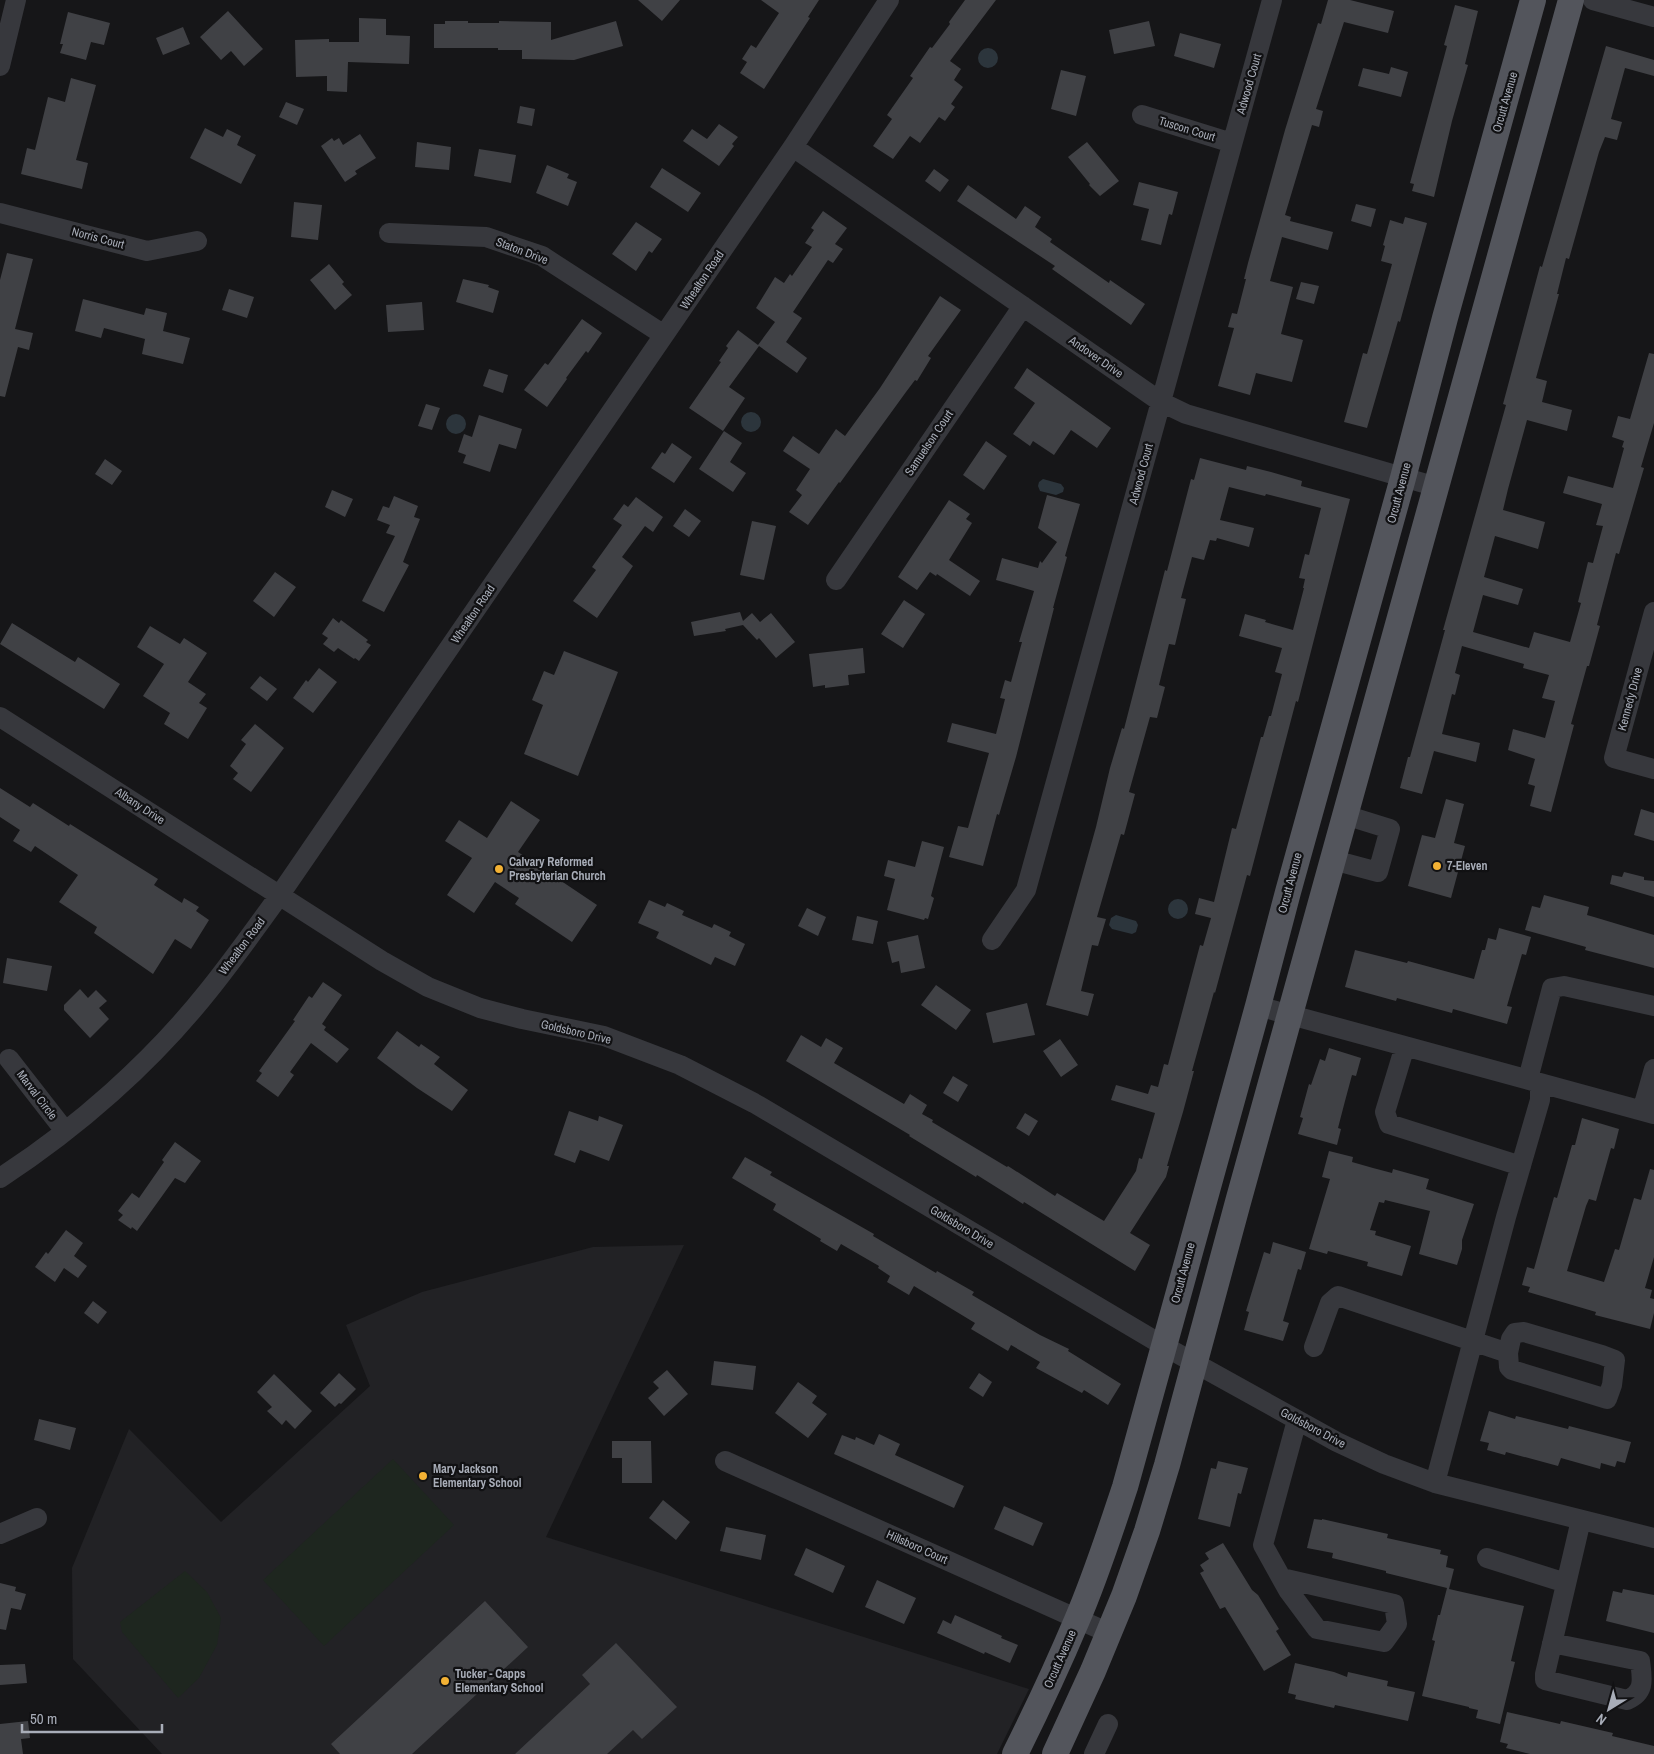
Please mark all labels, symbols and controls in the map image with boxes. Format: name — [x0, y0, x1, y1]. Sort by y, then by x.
street label: Adwood Court — [1232, 52, 1265, 117]
street label: Orcutt Avenue — [1489, 70, 1521, 134]
street label: Tuscon Court — [1157, 113, 1217, 145]
street label: Norris Court — [70, 223, 126, 253]
street label: Staton Drive — [494, 234, 550, 268]
street label: Whealton Road — [676, 247, 728, 313]
street label: Andover Drive — [1065, 332, 1126, 382]
street label: Samuelson Court — [901, 407, 957, 479]
street label: Adwood Court — [1125, 442, 1157, 507]
street label: Orcutt Avenue — [1383, 461, 1415, 525]
street label: Whealton Road — [447, 581, 499, 647]
street label: Kennedy Drive — [1614, 665, 1646, 733]
street label: Albany Drive — [111, 783, 168, 828]
street label: Orcutt Avenue — [1274, 851, 1306, 915]
place label: Calvary Reformed Presbyterian Church — [509, 854, 606, 884]
place label: 7-Eleven — [1447, 858, 1487, 874]
marker: 7-Eleven — [1431, 860, 1443, 872]
marker: Calvary Reformed Presbyterian Church — [493, 863, 505, 875]
street label: Whealton Road — [215, 914, 269, 978]
street label: Goldsboro Drive — [539, 1016, 613, 1048]
street label: Marval Circle — [13, 1067, 61, 1123]
street label: Goldsboro Drive — [927, 1202, 997, 1252]
street label: Orcutt Avenue — [1167, 1241, 1199, 1305]
street label: Goldsboro Drive — [1278, 1404, 1348, 1452]
place label: Mary Jackson Elementary School — [433, 1461, 522, 1491]
marker: Mary Jackson Elementary School — [417, 1470, 429, 1482]
street label: Hillsboro Court — [884, 1526, 950, 1568]
street label: Orcutt Avenue — [1040, 1627, 1080, 1691]
place label: Tucker - Capps Elementary School — [455, 1666, 544, 1696]
marker: Tucker - Capps Elementary School — [439, 1675, 451, 1687]
north arrow — [1584, 1684, 1634, 1734]
scale bar — [22, 1702, 162, 1734]
text: 50 m — [30, 1708, 57, 1729]
text: N — [1592, 1710, 1610, 1729]

